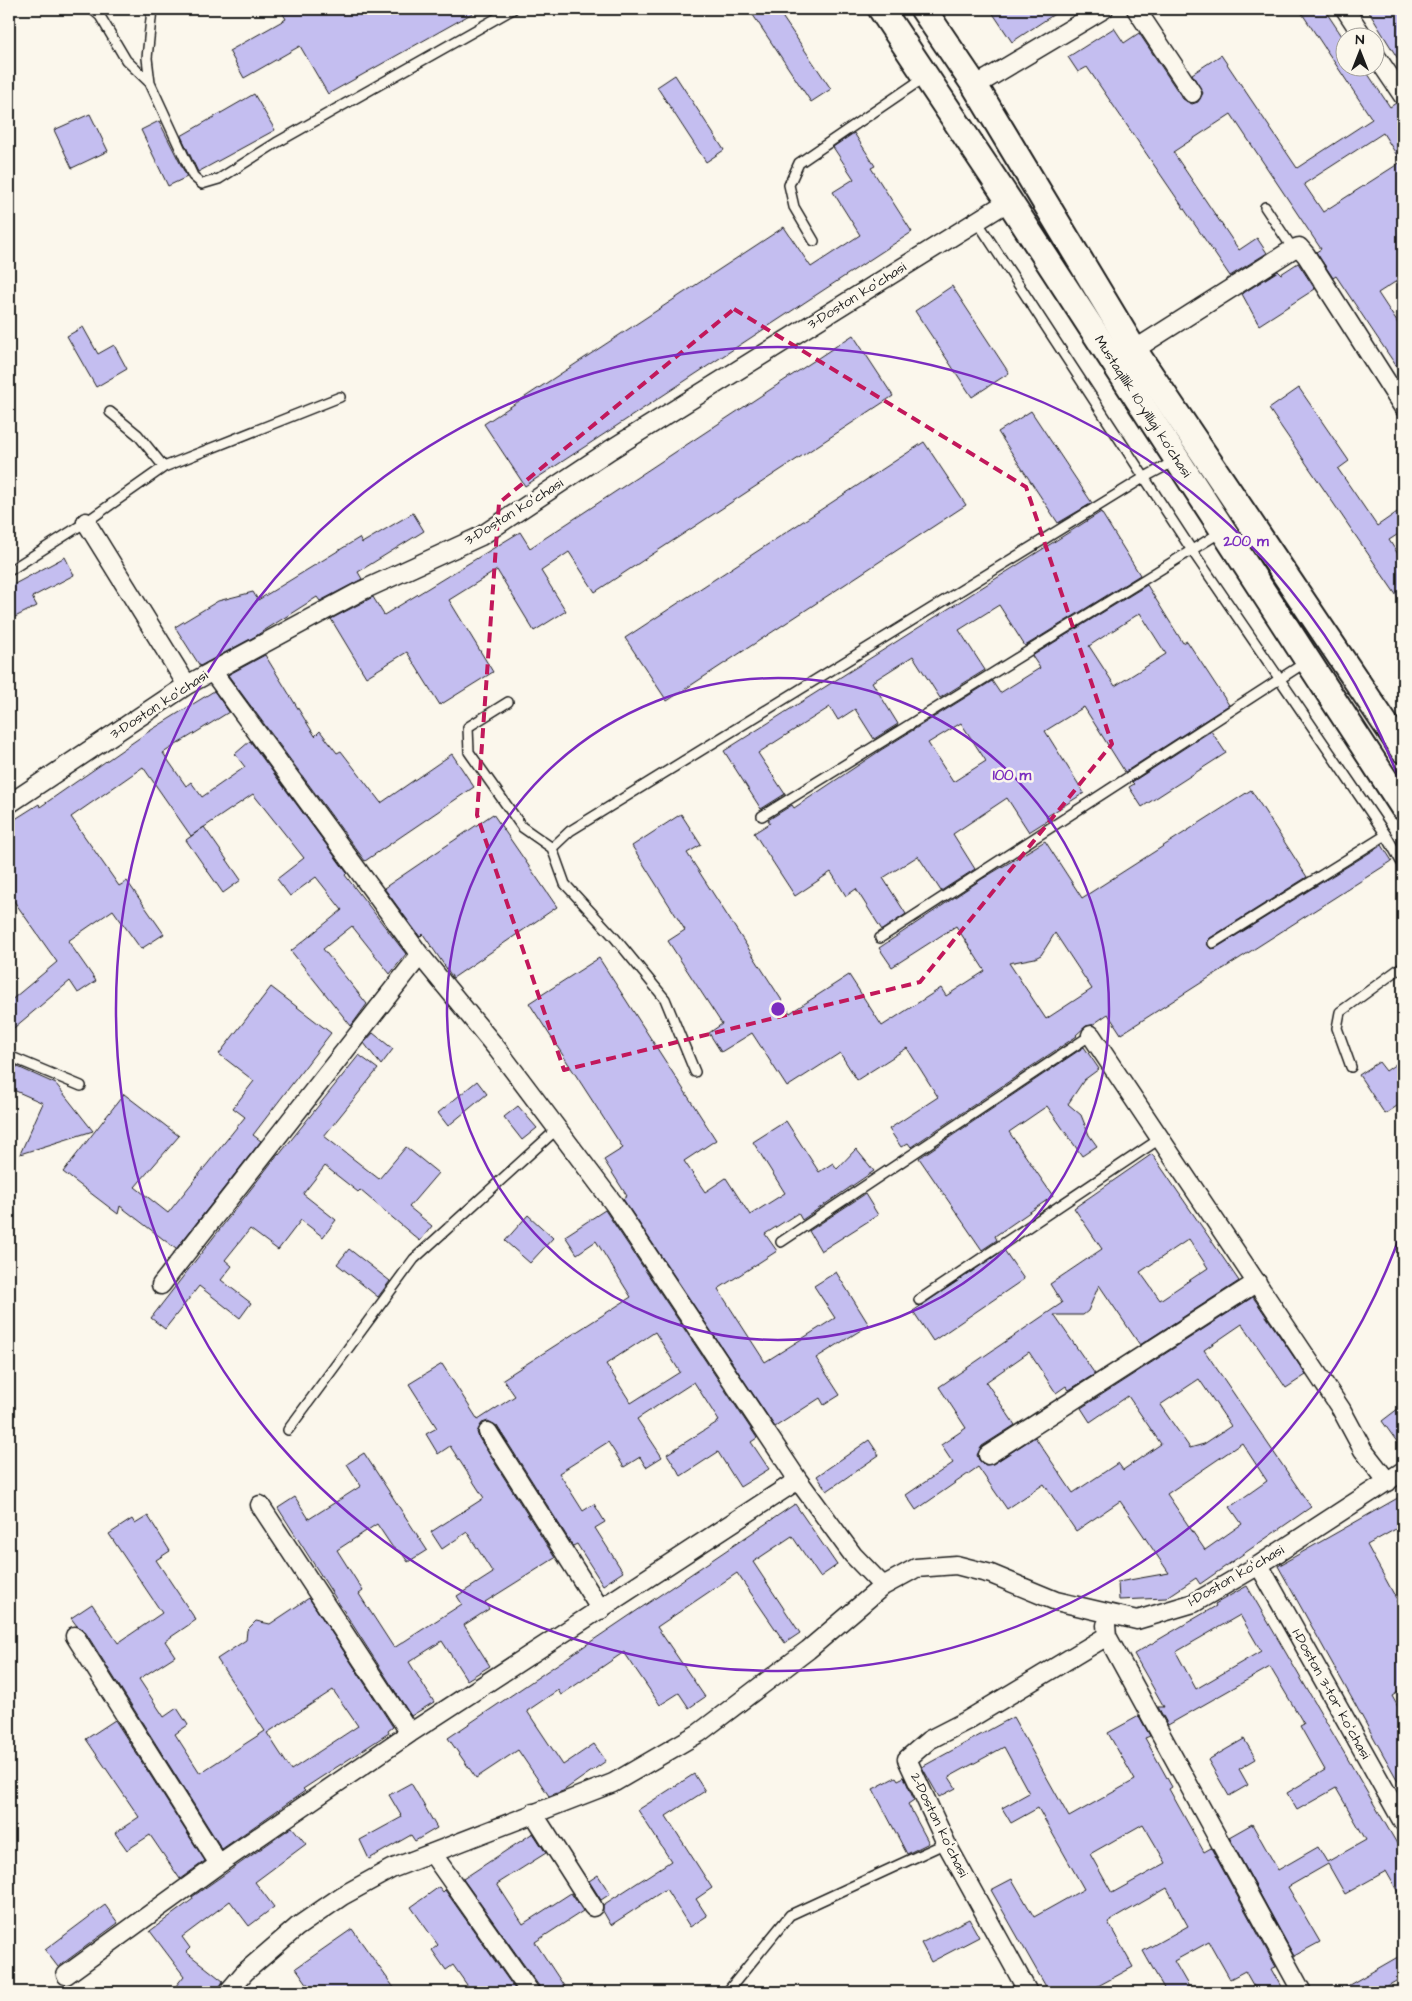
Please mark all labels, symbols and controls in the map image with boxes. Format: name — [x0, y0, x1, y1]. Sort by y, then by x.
north arrow — [1334, 28, 1384, 78]
text: N — [1356, 30, 1365, 50]
street label: 3-Doston koʻchasi — [804, 258, 910, 334]
street label: Mustaqillik 10-yilligi ko'chasi — [1089, 332, 1196, 482]
street label: 3-Doston koʻchasi — [461, 474, 567, 550]
text: 200 m — [1222, 531, 1269, 552]
street label: 3-Doston koʻchasi — [106, 666, 212, 744]
text: 100 m — [993, 765, 1032, 786]
centre of rings — [769, 1000, 787, 1018]
street label: 1-Doston koʻchasi — [1184, 1540, 1288, 1612]
street label: 1-Doston 3-tor koʻchasi — [1287, 1625, 1375, 1763]
street label: 2-Doston koʻchasi — [905, 1769, 973, 1881]

